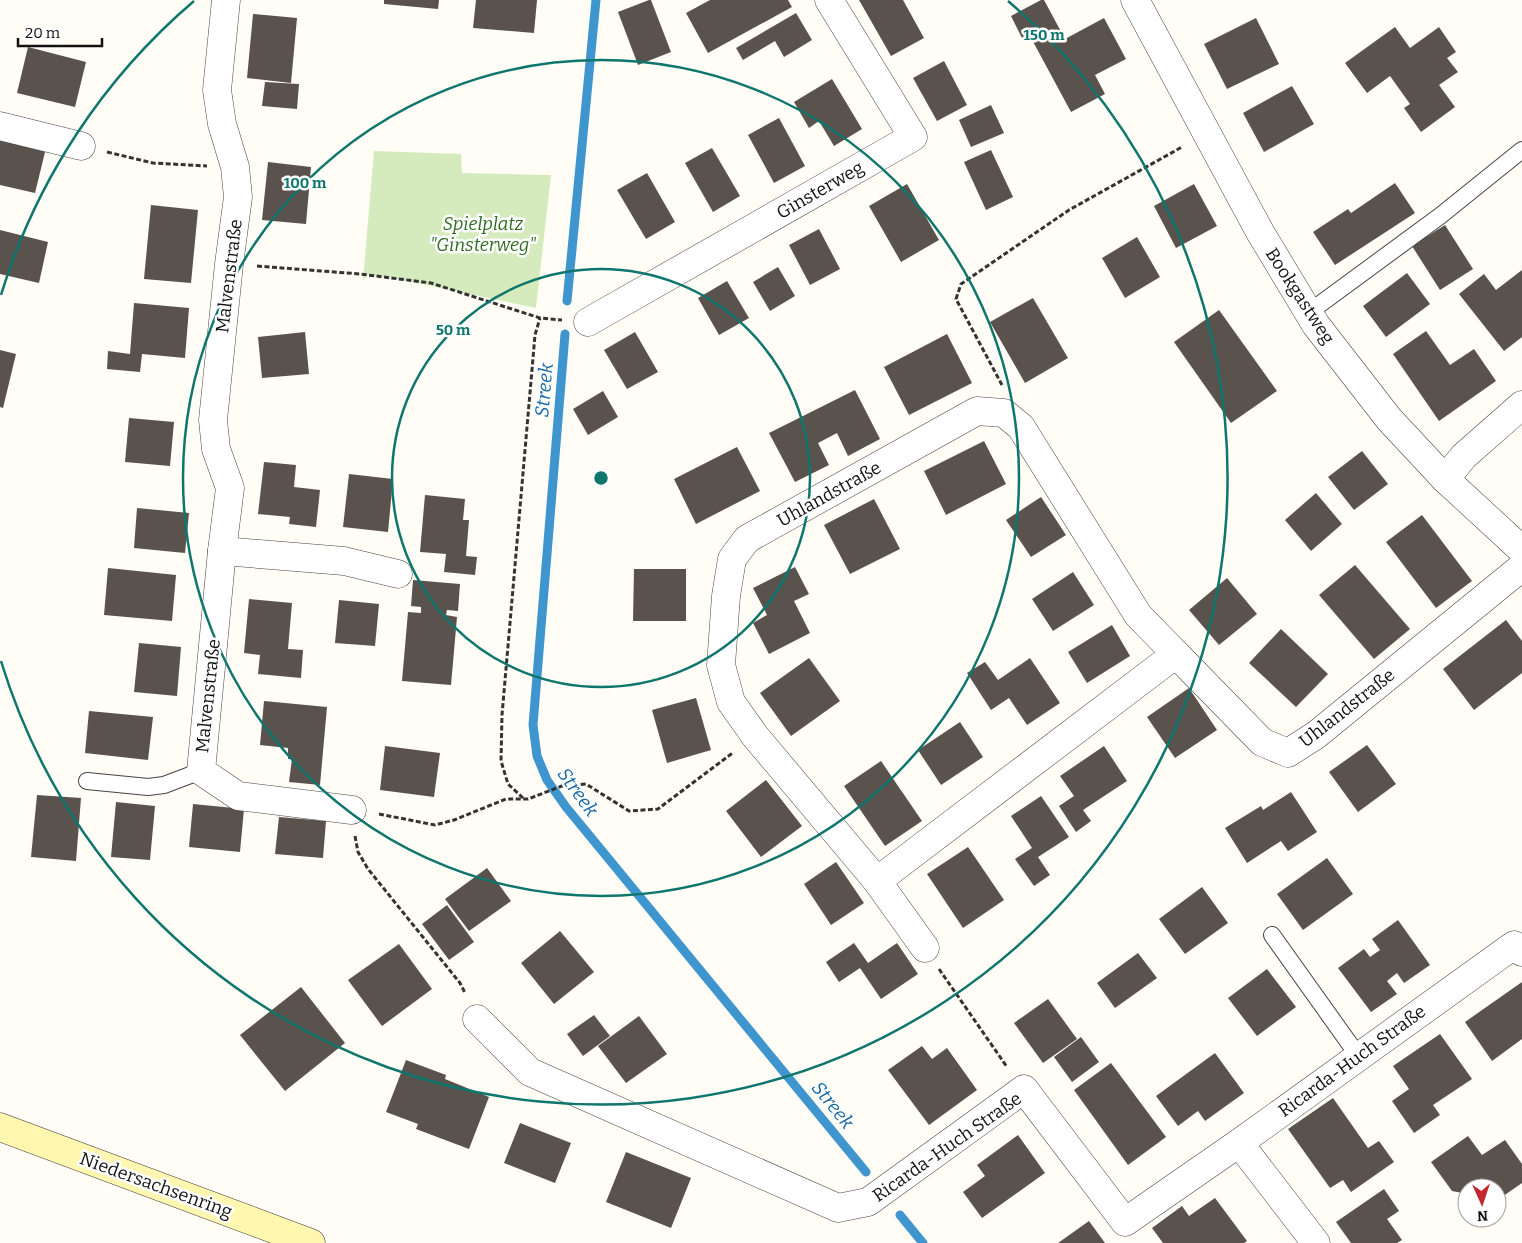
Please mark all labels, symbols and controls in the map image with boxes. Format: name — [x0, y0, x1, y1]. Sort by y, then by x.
scale bar — [18, 15, 101, 47]
text: 20 m — [25, 24, 61, 42]
text: 150 m — [1023, 26, 1065, 44]
street label: Ginsterweg — [773, 156, 867, 224]
text: 100 m — [284, 174, 327, 192]
park label: Spielplatz "Ginsterweg" — [430, 213, 536, 256]
street label: Malvenstraße — [211, 218, 247, 334]
street label: Bookgastweg — [1261, 244, 1339, 348]
text: 50 m — [436, 321, 471, 339]
water label: Streek — [530, 361, 558, 418]
street label: Uhlandstraße — [773, 456, 885, 532]
centre of rings — [592, 469, 610, 487]
street label: Malvenstraße — [191, 638, 225, 754]
street label: Uhlandstraße — [1295, 664, 1399, 752]
water label: Streek — [553, 763, 604, 821]
street label: Ricarda-Huch Straße — [1274, 1000, 1430, 1122]
water label: Streek — [807, 1077, 859, 1134]
street label: Ricarda-Huch Straße — [868, 1087, 1026, 1207]
street label: Niedersachsenring — [77, 1147, 235, 1223]
north arrow — [1457, 1178, 1507, 1228]
text: N — [1477, 1207, 1488, 1224]

